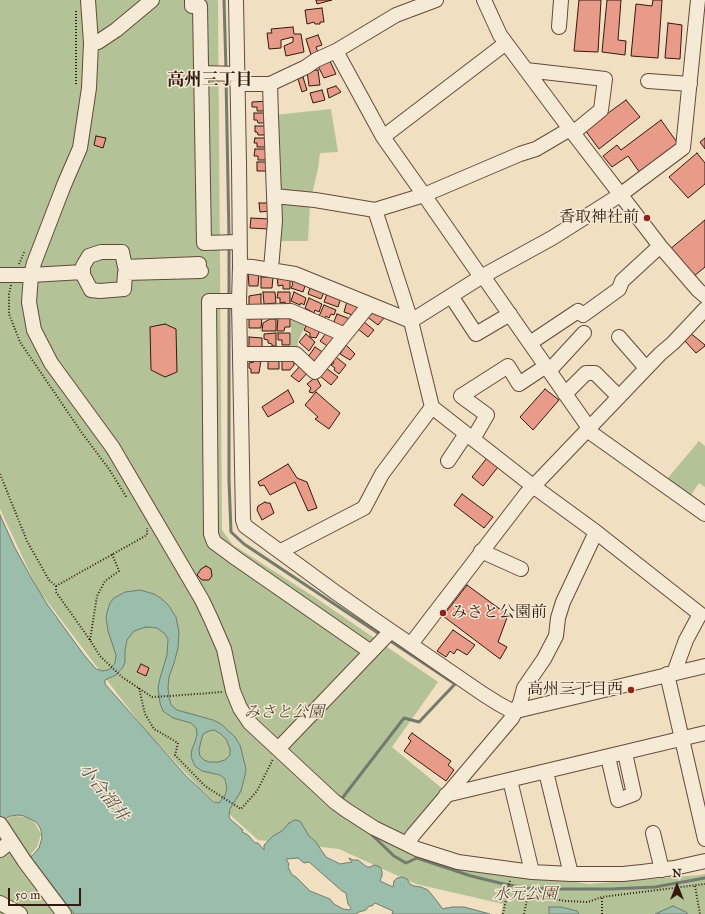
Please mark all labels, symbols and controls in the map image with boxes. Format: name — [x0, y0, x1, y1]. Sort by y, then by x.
district label: 高州三丁目 — [168, 71, 252, 91]
place label: 香取神社前 — [559, 208, 639, 228]
marker: 香取神社前 — [642, 213, 652, 223]
place label: みさと公園前 — [451, 603, 547, 623]
marker: みさと公園前 — [438, 608, 448, 618]
place label: 高州三丁目西 — [527, 680, 623, 700]
marker: 高州三丁目西 — [626, 685, 636, 695]
park label: みさと公園 — [244, 703, 324, 723]
water label: 小合溜井 — [74, 760, 132, 826]
north arrow — [657, 866, 697, 906]
text: N — [672, 867, 682, 880]
scale bar — [10, 880, 83, 906]
park label: 水元公園 — [493, 885, 557, 905]
text: 50 m — [15, 888, 40, 902]

